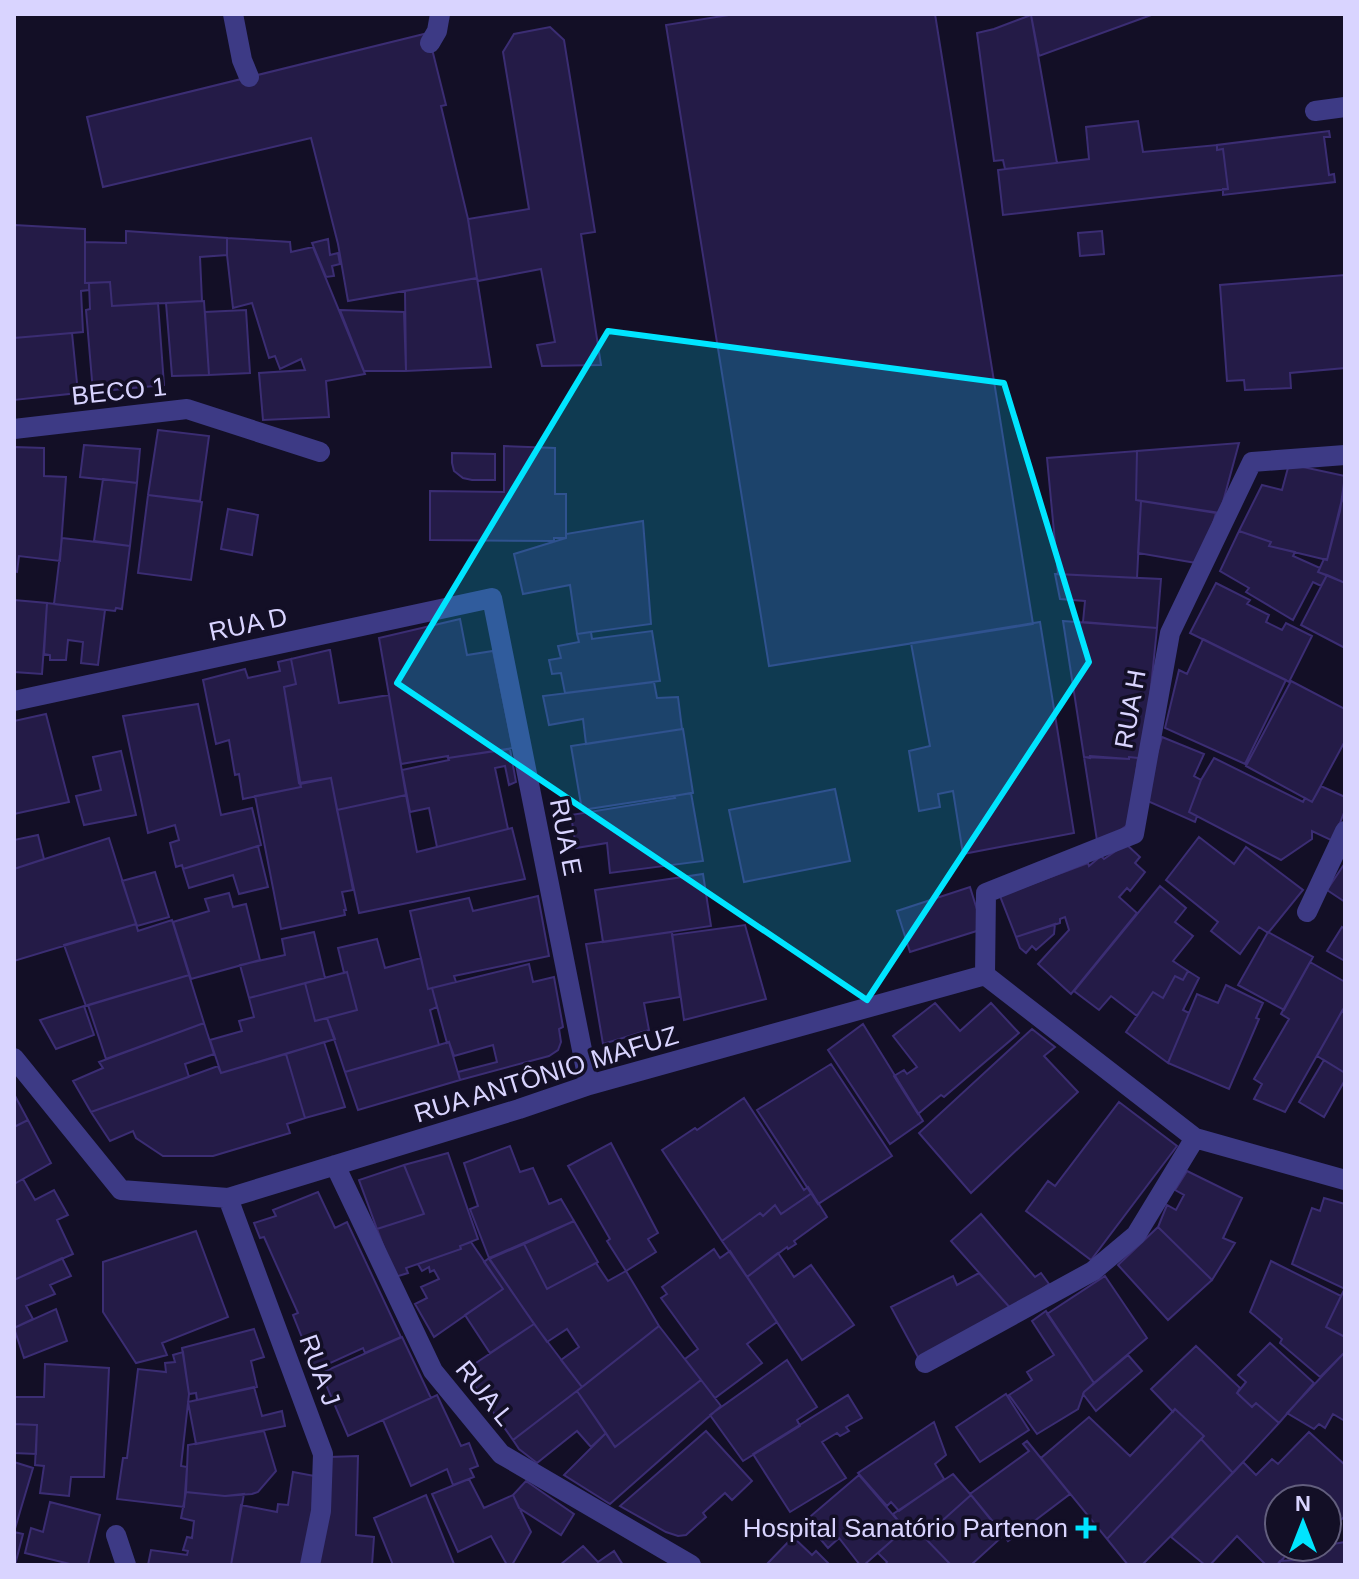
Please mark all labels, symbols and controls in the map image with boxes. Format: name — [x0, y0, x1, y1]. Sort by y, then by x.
street label: BECO 1 — [70, 371, 168, 411]
street label: RUA D — [206, 601, 290, 647]
street label: RUA H — [1108, 667, 1152, 751]
street label: RUA E — [544, 796, 588, 878]
street label: RUA ANTÔNIO MAFUZ — [410, 1020, 682, 1128]
street label: RUA J — [293, 1330, 347, 1410]
street label: RUA L — [450, 1354, 520, 1432]
north arrow — [1263, 1483, 1343, 1563]
text: N — [1295, 1491, 1311, 1516]
place label: Hospital Sanatório Partenon — [743, 1513, 1068, 1543]
marker: Hospital Sanatório Partenon — [1075, 1517, 1097, 1539]

